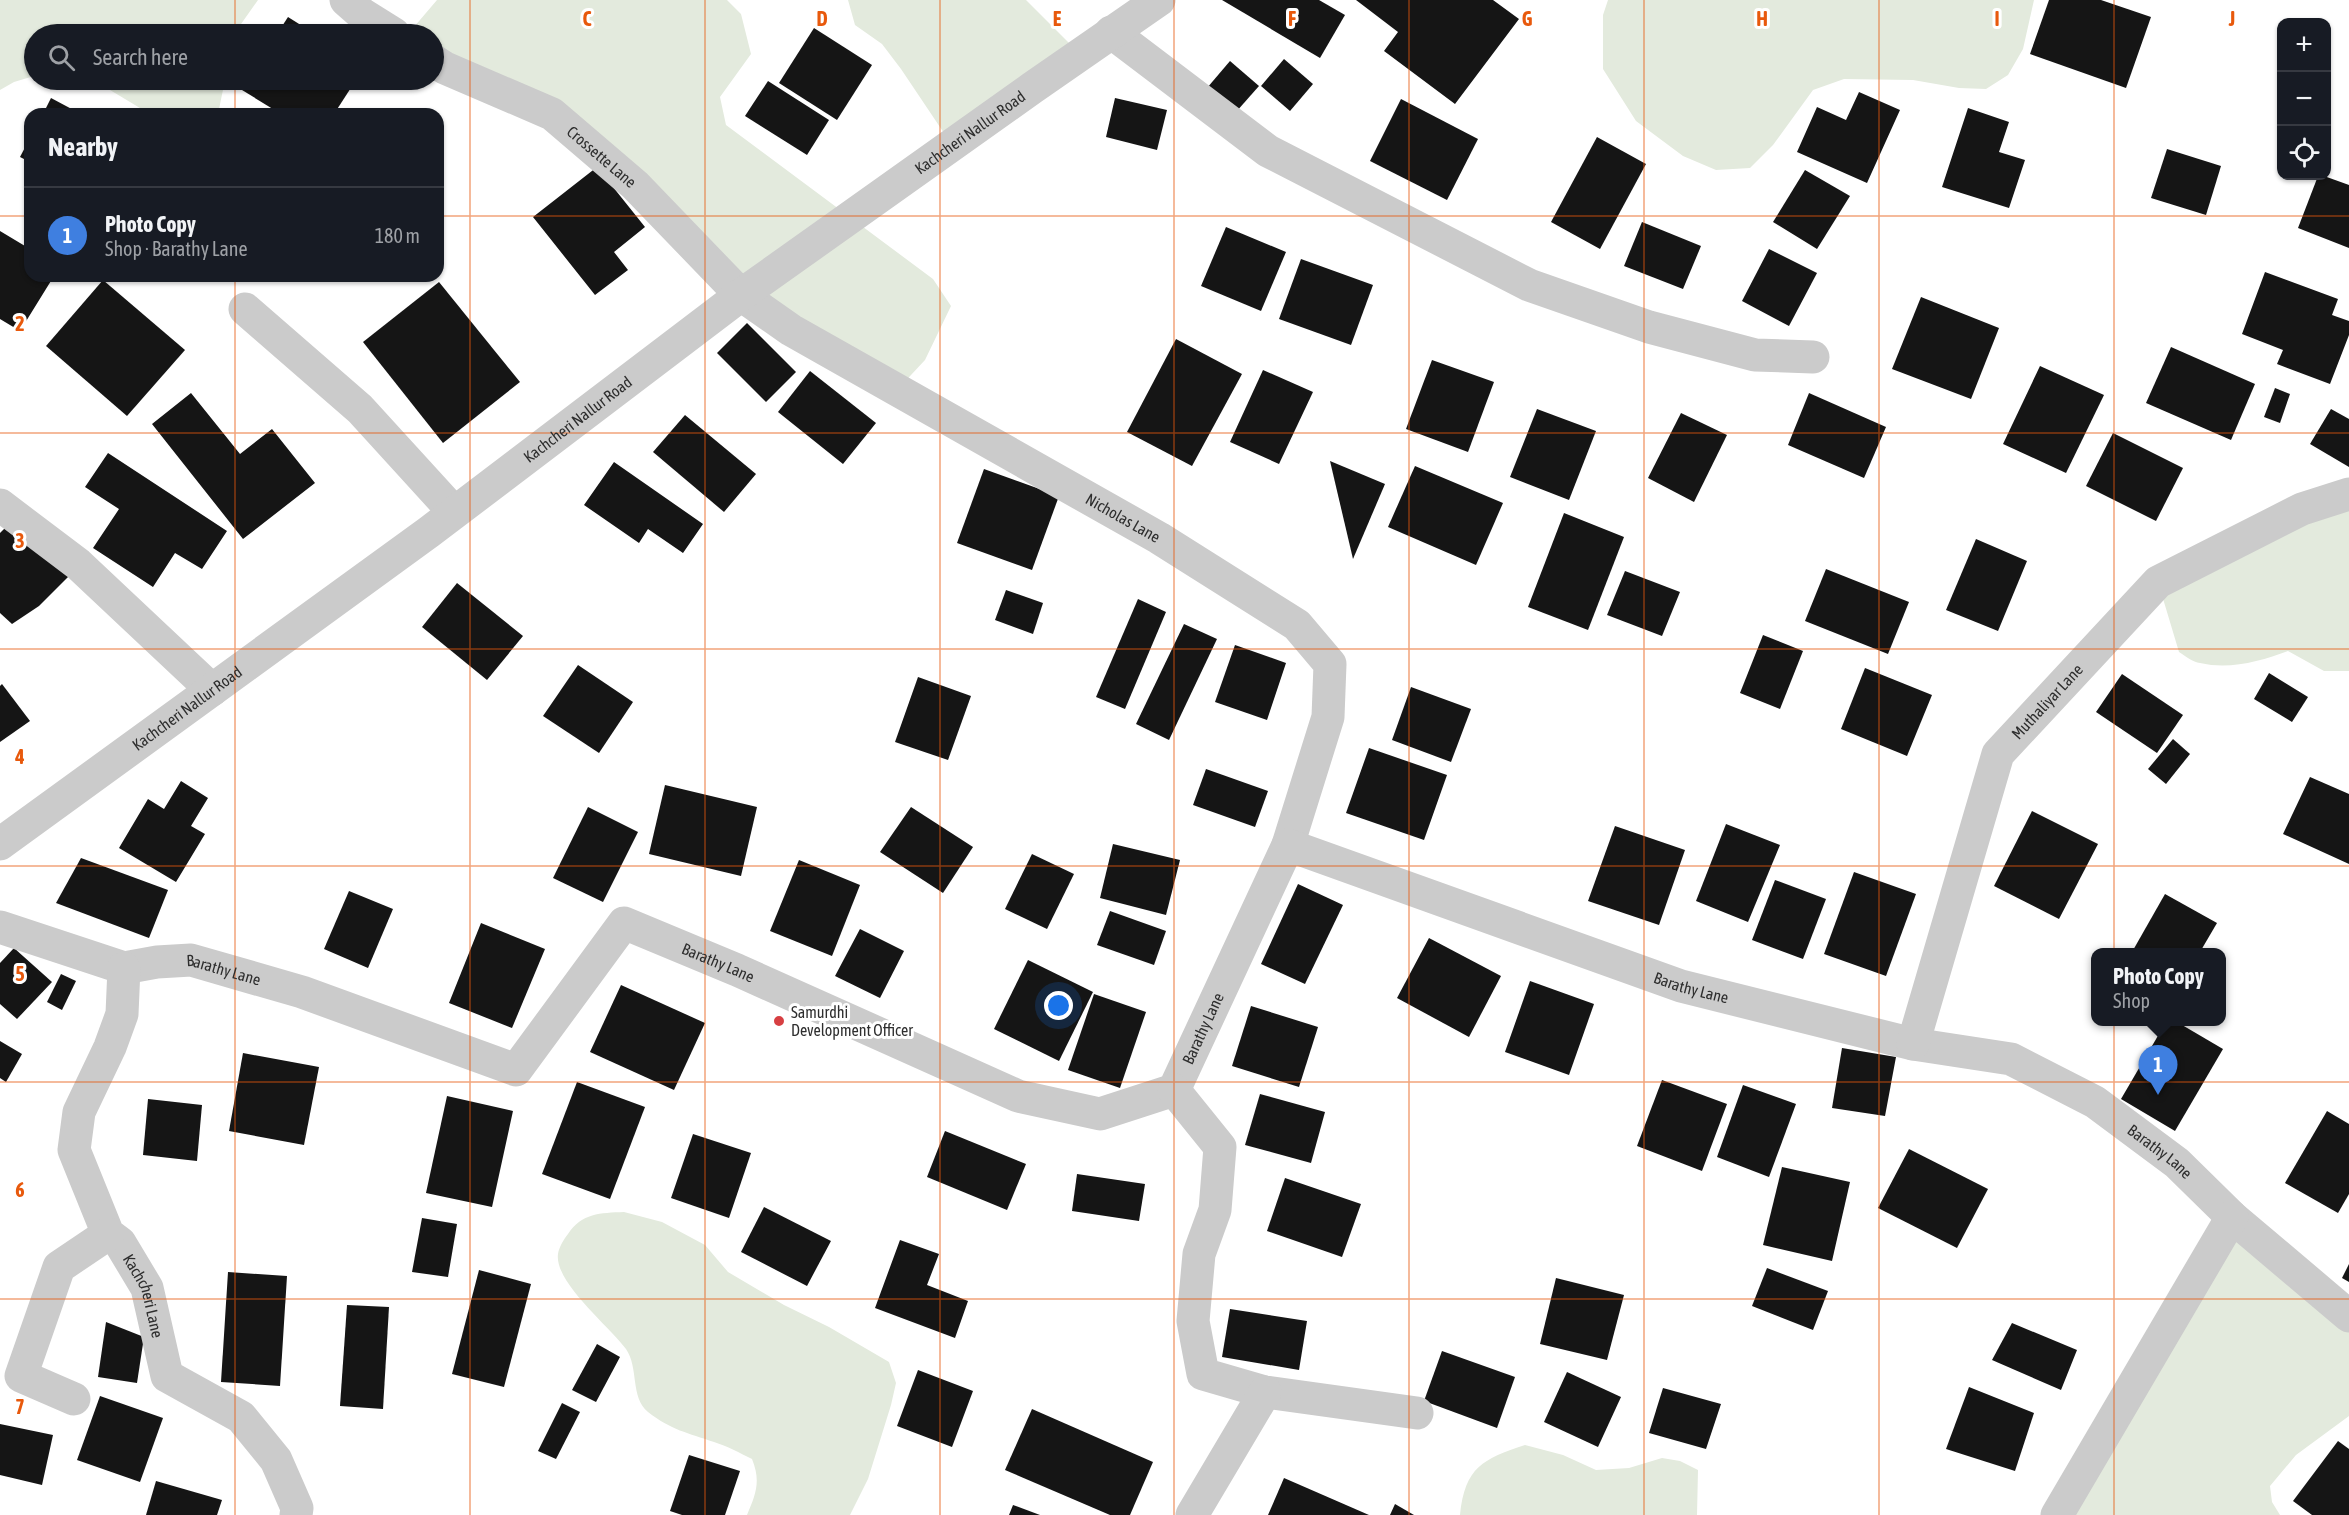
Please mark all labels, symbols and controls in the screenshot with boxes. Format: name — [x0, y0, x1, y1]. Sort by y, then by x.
text: C — [583, 7, 592, 30]
text: D — [816, 7, 828, 30]
text: E — [1053, 7, 1062, 30]
text: F — [1288, 7, 1296, 30]
text: G — [1522, 7, 1533, 30]
text: H — [1756, 7, 1768, 30]
text: I — [1994, 7, 2000, 30]
text: J — [2228, 7, 2235, 30]
map controls — [2277, 18, 2331, 180]
button: + — [2277, 18, 2331, 72]
search box — [24, 24, 444, 90]
icon: search — [45, 41, 78, 74]
text: Search here — [93, 44, 188, 70]
button: − — [2277, 72, 2331, 126]
street label: Kachcheri Nallur Road — [911, 87, 1028, 178]
street label: Crossette Lane — [564, 122, 640, 191]
button: locate — [2277, 126, 2331, 180]
text: Nearby — [48, 132, 118, 162]
text: Photo Copy — [105, 211, 196, 237]
text: 1 — [63, 224, 72, 247]
text: 180 m — [375, 224, 420, 247]
text: Shop · Barathy Lane — [105, 237, 248, 260]
text: 2 — [15, 312, 25, 335]
street label: Kachcheri Nallur Road — [520, 372, 635, 466]
street label: Nicholas Lane — [1083, 490, 1163, 546]
text: 3 — [15, 529, 25, 552]
street label: Muthaliyar Lane — [2008, 660, 2086, 743]
street label: Kachcheri Nallur Road — [129, 662, 245, 754]
text: 4 — [14, 745, 25, 768]
street label: Barathy Lane — [679, 939, 757, 986]
popup — [2091, 948, 2226, 1026]
street label: Barathy Lane — [186, 951, 263, 989]
text: 5 — [15, 962, 25, 985]
text: Photo Copy — [2113, 963, 2204, 989]
street label: Barathy Lane — [1651, 968, 1730, 1007]
text: Shop — [2113, 989, 2150, 1012]
street label: Barathy Lane — [1178, 990, 1227, 1067]
your location — [1044, 991, 1073, 1020]
place label: Samurdhi Development Officer — [791, 1003, 913, 1040]
marker: Samurdhi Development Officer — [772, 1014, 786, 1028]
pin: 1 — [2138, 1046, 2178, 1095]
street label: Barathy Lane — [2124, 1121, 2196, 1182]
text: 6 — [15, 1178, 25, 1201]
street label: Kachcheri Lane — [120, 1251, 167, 1340]
text: 7 — [15, 1395, 25, 1418]

